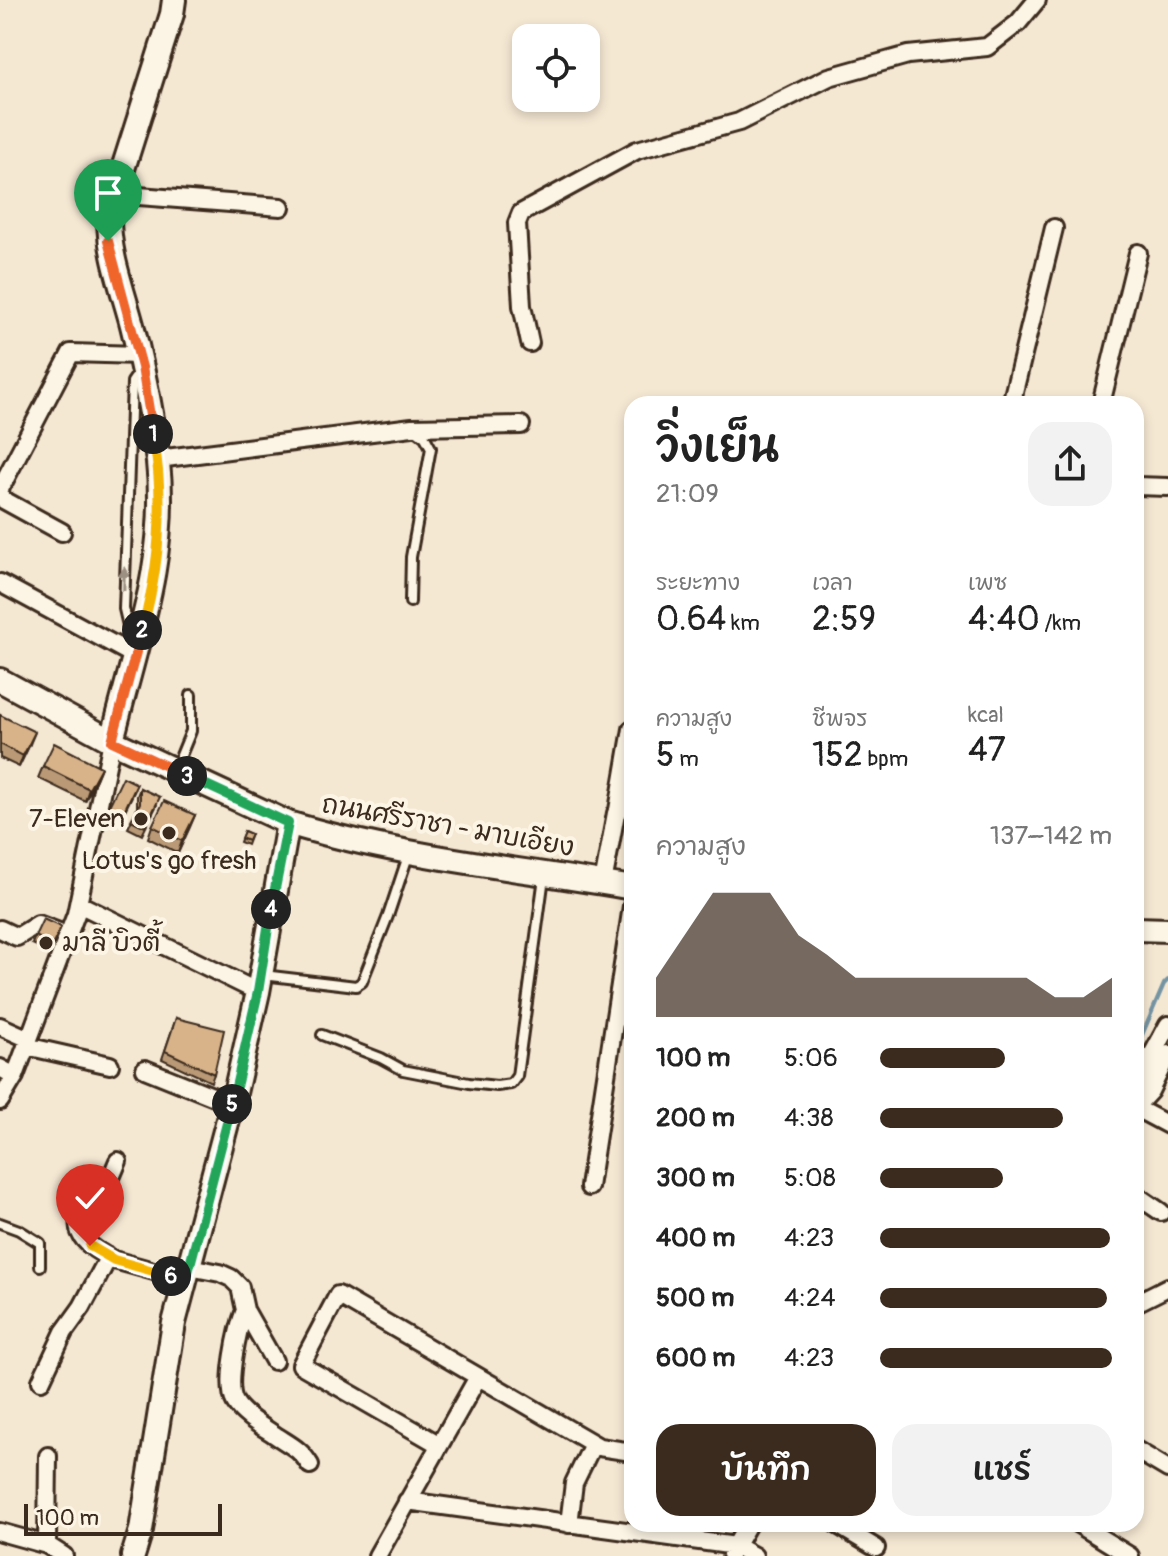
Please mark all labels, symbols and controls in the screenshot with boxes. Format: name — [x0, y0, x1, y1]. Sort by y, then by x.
map controls — [512, 24, 600, 112]
button: locate — [512, 24, 600, 112]
pin — [74, 159, 142, 241]
icon: arrive — [86, 171, 130, 215]
pin: 1 — [133, 414, 173, 454]
text: 1 — [149, 420, 157, 448]
text: วิ่งเย็น — [656, 420, 779, 475]
button: share — [1028, 422, 1112, 506]
text: 21:09 — [656, 478, 719, 510]
one-way arrow — [118, 566, 131, 591]
text: ระยะทาง — [656, 569, 740, 597]
text: เวลา — [812, 569, 853, 597]
text: เพซ — [968, 569, 1007, 597]
text: 0.64 — [656, 598, 726, 641]
text: 2:59 — [812, 598, 876, 641]
text: 4:40 — [968, 598, 1040, 641]
text: km — [726, 609, 760, 637]
text: /km — [1040, 609, 1081, 637]
pin: 2 — [122, 610, 162, 650]
text: 2 — [136, 616, 148, 644]
text: kcal — [968, 701, 1004, 729]
text: ความสูง — [656, 705, 732, 733]
text: ชีพจร — [812, 705, 867, 733]
text: 47 — [968, 729, 1006, 772]
text: 5 — [656, 734, 674, 777]
text: 152 — [812, 734, 863, 777]
text: m — [674, 745, 699, 773]
text: bpm — [863, 745, 908, 773]
pin: 3 — [167, 756, 207, 796]
text: 3 — [181, 762, 193, 790]
street label: ถนนศรีราชา - มาบเอียง — [319, 788, 577, 864]
place label: 7-Eleven — [29, 803, 125, 835]
marker: 7-Eleven — [132, 810, 150, 828]
text: 137–142 m — [990, 820, 1112, 852]
marker: Lotus's go fresh — [160, 824, 178, 842]
text: ความสูง — [656, 831, 746, 863]
place label: Lotus's go fresh — [82, 845, 256, 877]
pin: 4 — [251, 889, 291, 929]
text: 4 — [265, 895, 277, 923]
place label: มาลี บิวตี้ — [62, 919, 163, 959]
marker: มาลี บิวตี้ — [37, 934, 55, 952]
text: 100 m — [656, 1042, 730, 1074]
text: 5:06 — [784, 1042, 838, 1074]
pin: 5 — [212, 1084, 252, 1124]
text: 5 — [226, 1090, 238, 1118]
text: 200 m — [656, 1102, 735, 1134]
text: 4:38 — [784, 1102, 834, 1134]
text: 300 m — [656, 1162, 735, 1194]
text: 5:08 — [784, 1162, 836, 1194]
pin — [56, 1164, 124, 1246]
icon: check — [68, 1176, 112, 1220]
text: 400 m — [656, 1222, 735, 1254]
text: 4:23 — [784, 1222, 834, 1254]
pin: 6 — [151, 1256, 191, 1296]
text: 6 — [165, 1262, 177, 1290]
text: 500 m — [656, 1282, 734, 1314]
text: 4:24 — [784, 1282, 836, 1314]
text: 600 m — [656, 1342, 735, 1374]
text: 4:23 — [784, 1342, 834, 1374]
button: บันทึก — [656, 1424, 876, 1516]
button: แชร์ — [892, 1424, 1112, 1516]
scale bar — [24, 1500, 222, 1536]
text: 100 m — [36, 1504, 99, 1532]

